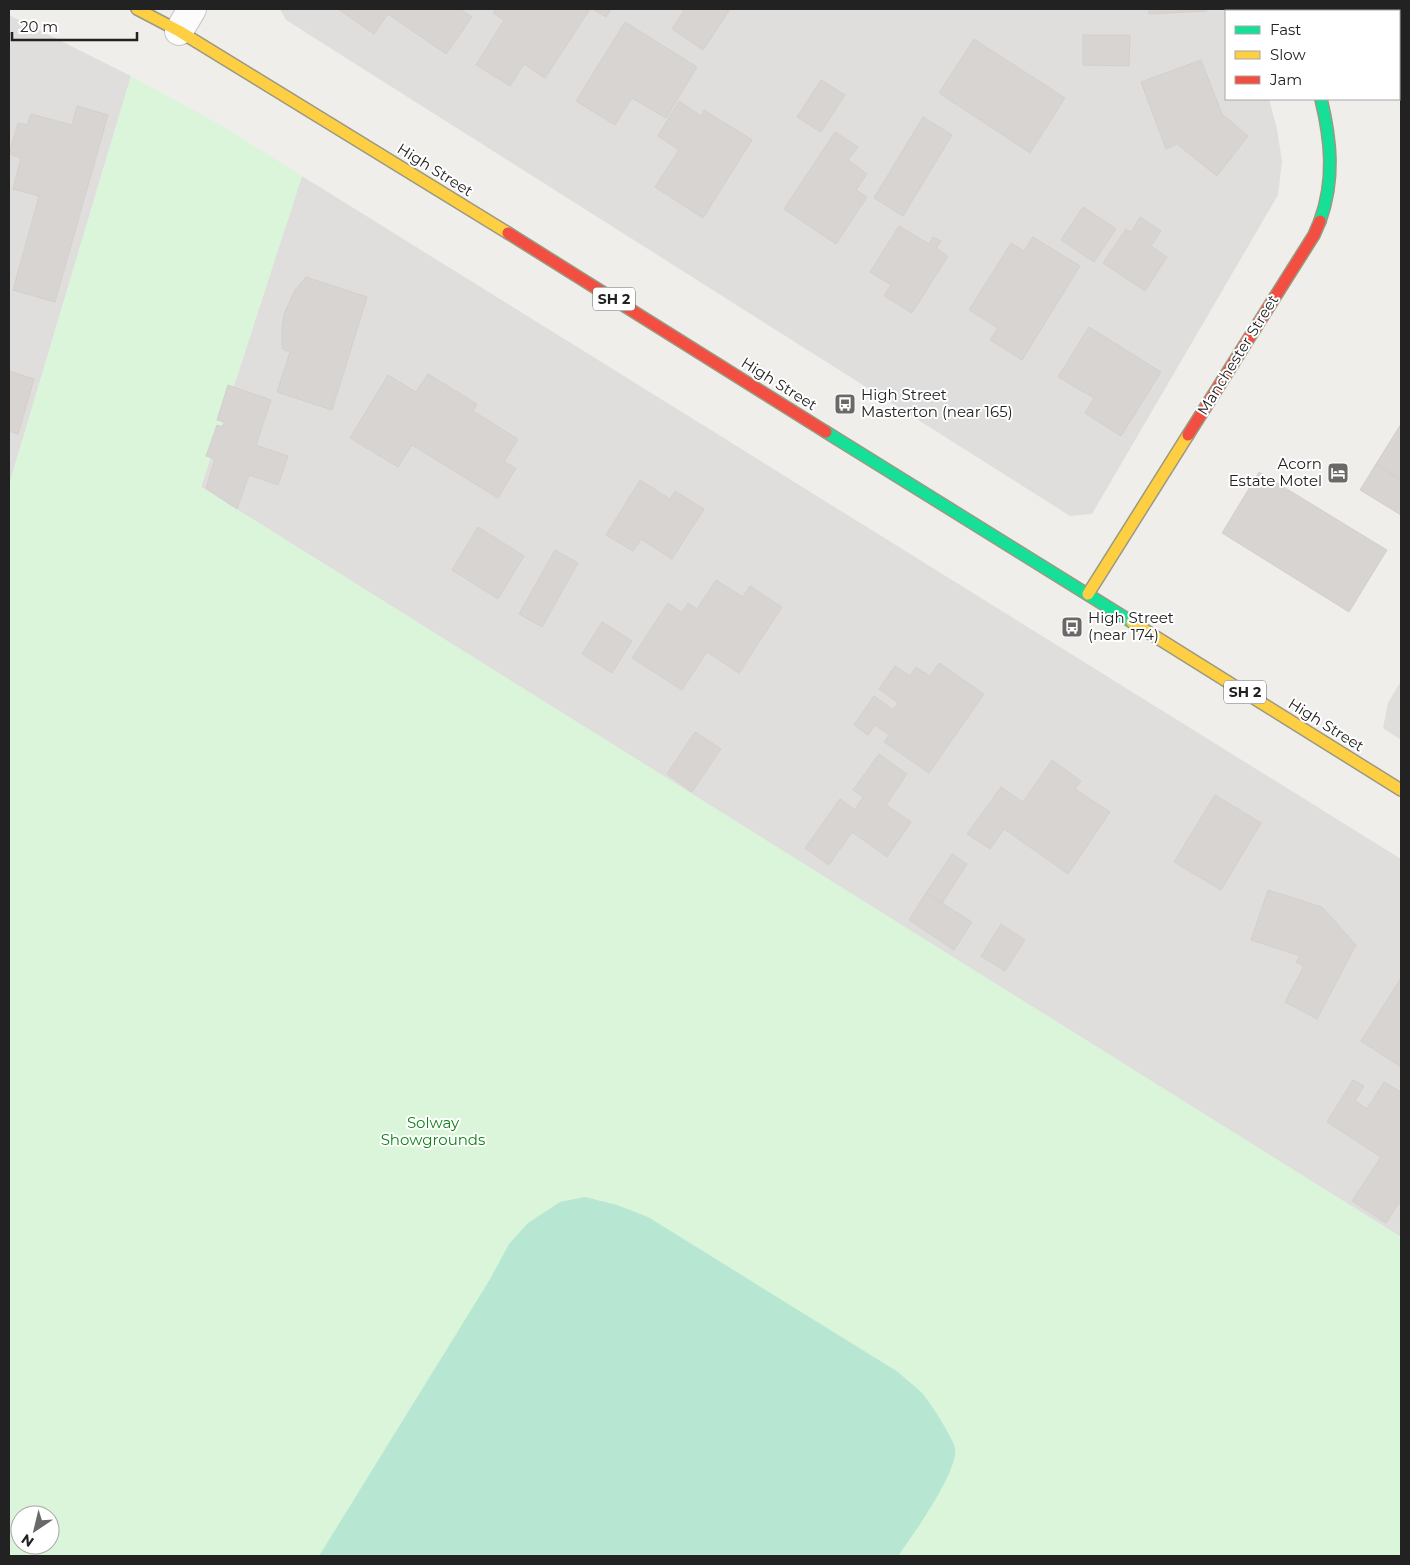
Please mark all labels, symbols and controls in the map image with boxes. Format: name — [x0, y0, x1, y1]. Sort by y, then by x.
scale bar — [12, 10, 138, 42]
legend — [1225, 10, 1400, 100]
text: 20 m — [20, 17, 58, 36]
text: Fast — [1270, 20, 1301, 39]
text: Slow — [1270, 45, 1306, 64]
text: Jam — [1269, 70, 1302, 89]
street label: High Street — [394, 139, 477, 200]
road number: SH 2 — [593, 288, 635, 310]
street label: Manchester Street — [1193, 291, 1282, 418]
street label: High Street — [738, 353, 821, 414]
place label: High Street Masterton (near 165) — [861, 385, 1013, 421]
bus stop icon: High Street Masterton (near 165) — [833, 392, 857, 416]
place label: Acorn Estate Motel — [1229, 454, 1322, 490]
hotel icon: Acorn Estate Motel — [1326, 461, 1350, 485]
place label: High Street (near 174) — [1088, 608, 1174, 644]
bus stop icon: High Street (near 174) — [1060, 615, 1084, 639]
road number: SH 2 — [1224, 680, 1266, 704]
street label: High Street — [1285, 694, 1368, 755]
park label: Solway Showgrounds — [381, 1113, 485, 1149]
north arrow — [10, 1505, 60, 1555]
text: N — [18, 1530, 37, 1551]

